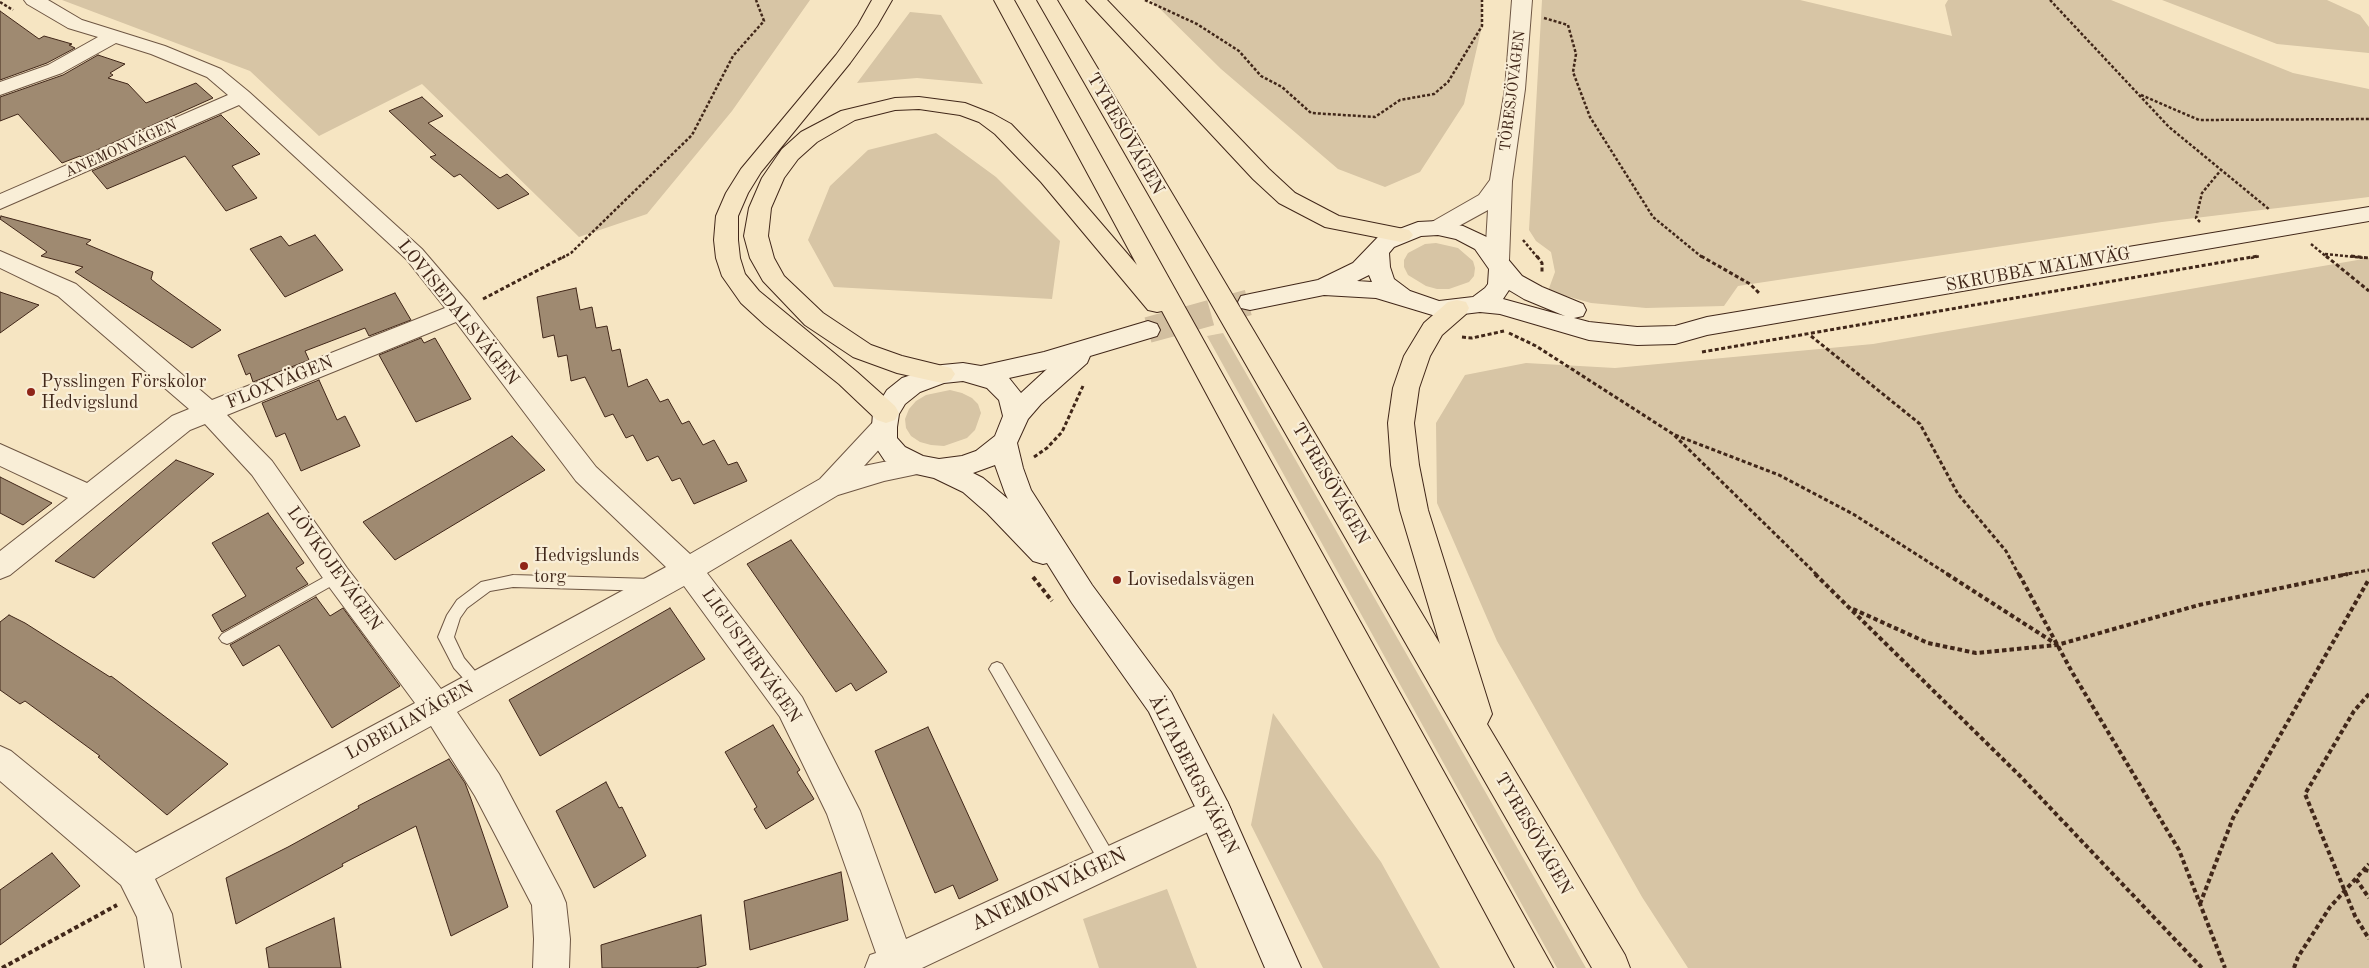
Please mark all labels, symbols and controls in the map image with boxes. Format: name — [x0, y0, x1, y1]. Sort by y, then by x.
street label: TÖRESJÖVÄGEN — [1497, 29, 1529, 153]
street label: TYRESÖVÄGEN — [1081, 69, 1169, 199]
street label: ANEMONVÄGEN — [62, 116, 180, 182]
street label: LOVISEDALSVÄGEN — [393, 236, 523, 390]
street label: SKRUBBA MALMVÄG — [1944, 243, 2132, 297]
street label: FLOXVÄGEN — [223, 352, 337, 414]
place label: Pysslingen Förskolor Hedvigslund — [41, 371, 206, 414]
marker: Pysslingen Förskolor Hedvigslund — [25, 386, 37, 398]
street label: TYRESÖVÄGEN — [1286, 419, 1374, 549]
street label: LÖVKOJEVÄGEN — [282, 503, 386, 635]
place label: Hedvigslunds torg — [534, 545, 639, 588]
marker: Hedvigslunds torg — [518, 560, 530, 572]
place label: Lovisedalsvägen — [1127, 569, 1255, 591]
marker: Lovisedalsvägen — [1111, 574, 1123, 586]
street label: LIGUSTERVÄGEN — [697, 585, 805, 727]
street label: LOBELIAVÄGEN — [342, 677, 478, 765]
street label: ÄLTABERGSVÄGEN — [1143, 692, 1243, 858]
street label: TYRESÖVÄGEN — [1489, 769, 1577, 899]
street label: ANEMONVÄGEN — [967, 843, 1131, 937]

